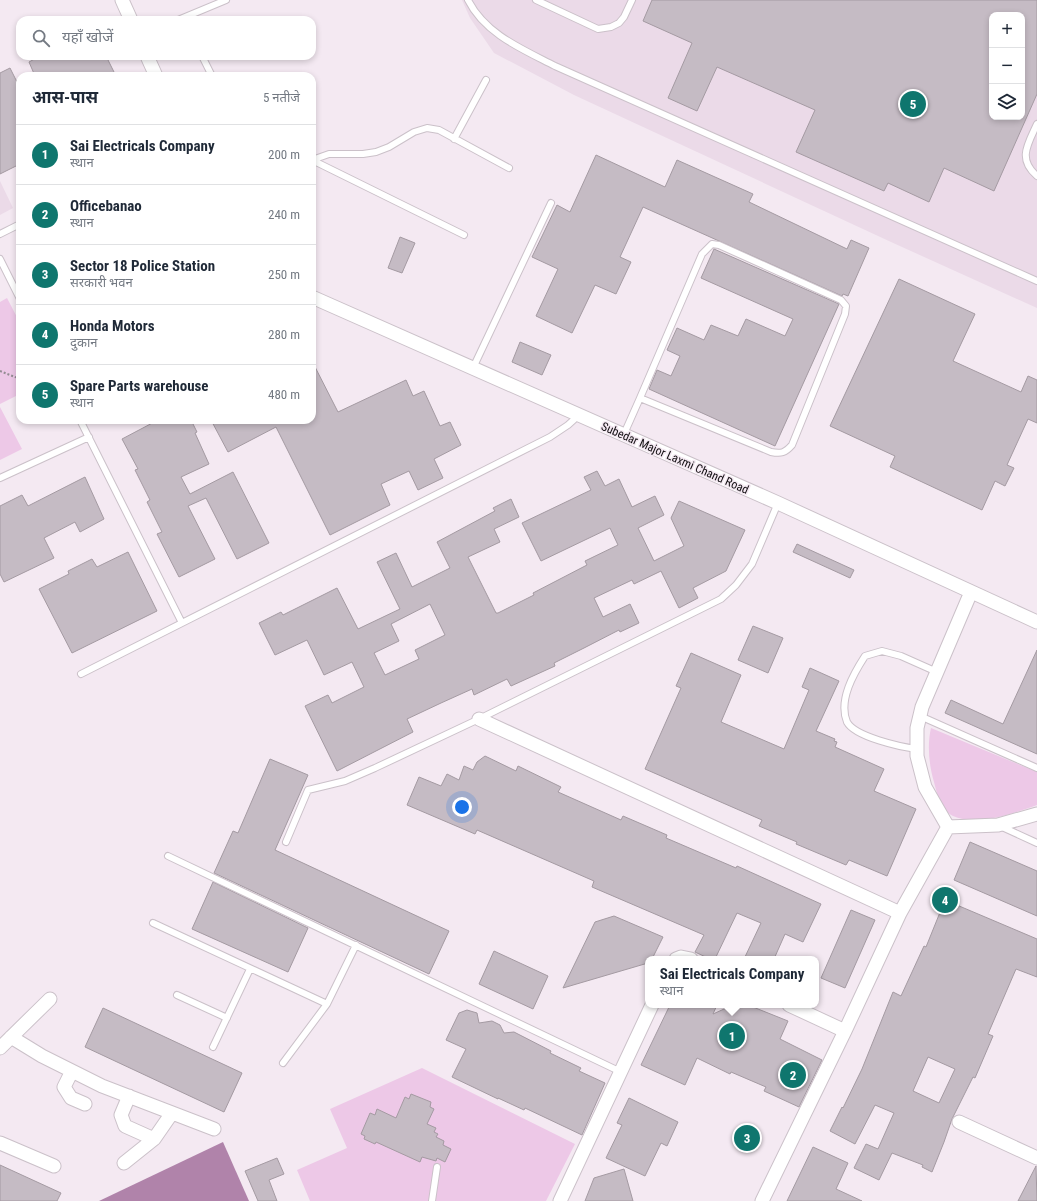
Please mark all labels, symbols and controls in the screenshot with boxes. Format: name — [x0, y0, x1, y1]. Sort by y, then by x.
map controls — [989, 12, 1025, 120]
button: + — [989, 12, 1025, 48]
search box — [16, 16, 316, 60]
icon: search — [30, 27, 52, 49]
text: यहाँ खोजें — [62, 28, 113, 46]
button: − — [989, 48, 1025, 84]
button: layers — [989, 84, 1025, 120]
text: आस-पास — [32, 87, 98, 107]
pin: 5 — [900, 89, 926, 119]
text: 5 नतीजे — [263, 90, 300, 105]
text: Sai Electricals Company — [70, 137, 215, 155]
text: 1 — [42, 147, 48, 162]
text: 200 m — [268, 147, 300, 162]
text: स्थान — [70, 155, 94, 170]
text: Officebanao — [70, 197, 142, 215]
text: 2 — [42, 207, 48, 222]
text: 240 m — [268, 207, 300, 222]
text: स्थान — [70, 215, 94, 230]
text: Sector 18 Police Station — [70, 257, 215, 275]
text: 3 — [42, 267, 48, 282]
text: 250 m — [268, 267, 300, 282]
text: सरकारी भवन — [70, 275, 133, 290]
text: Honda Motors — [70, 317, 154, 335]
text: 4 — [42, 327, 48, 342]
text: 280 m — [268, 327, 300, 342]
text: दुकान — [70, 335, 97, 350]
text: Spare Parts warehouse — [70, 377, 209, 395]
text: 5 — [42, 387, 48, 402]
text: 480 m — [268, 387, 300, 402]
text: स्थान — [70, 395, 94, 410]
street label: Subedar Major Laxmi Chand Road — [599, 419, 751, 497]
your location — [452, 797, 472, 817]
pin: 4 — [932, 885, 958, 915]
popup — [645, 956, 819, 1008]
text: Sai Electricals Company — [660, 965, 804, 983]
text: स्थान — [660, 983, 683, 998]
pin: 1 — [719, 1021, 745, 1051]
pin: 2 — [780, 1060, 806, 1090]
pin: 3 — [734, 1123, 760, 1153]

